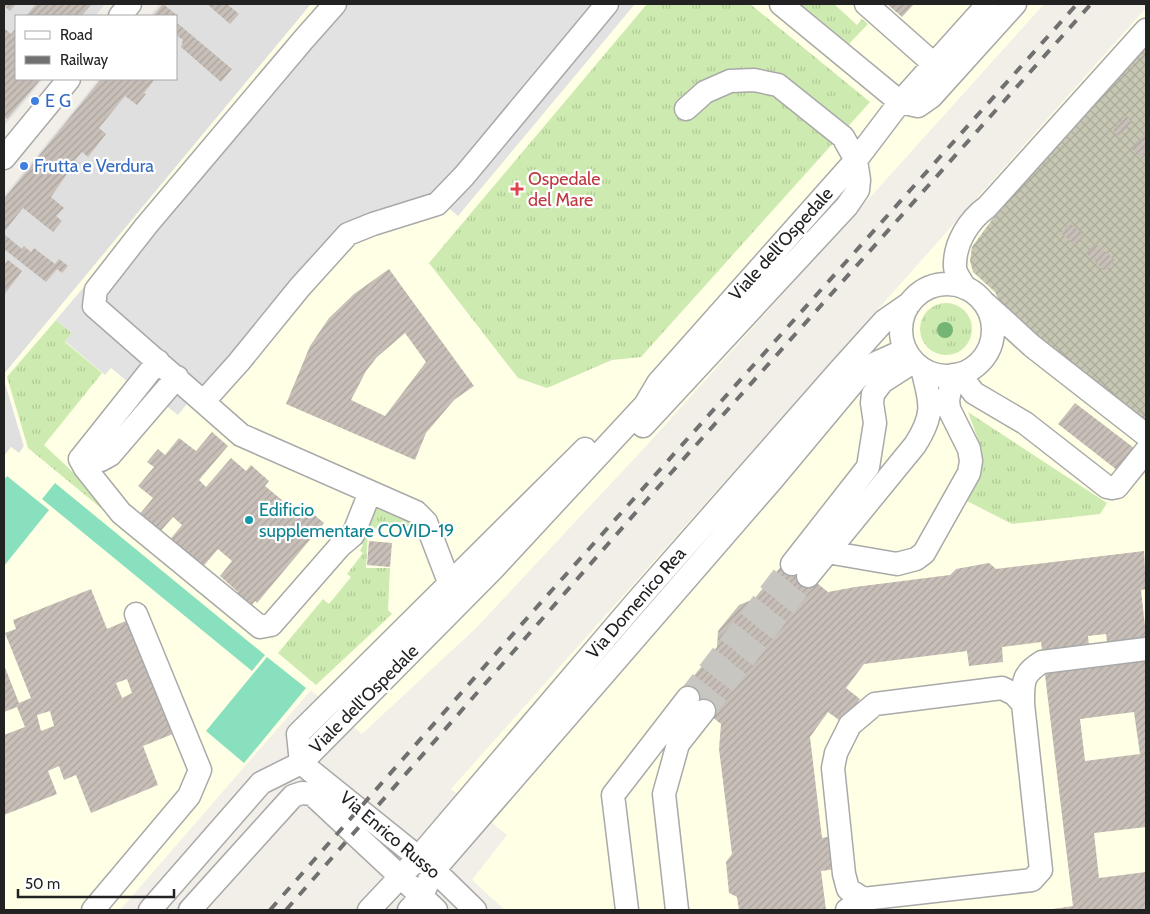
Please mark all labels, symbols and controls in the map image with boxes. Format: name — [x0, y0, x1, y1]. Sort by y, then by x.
legend — [15, 15, 178, 80]
text: Road — [60, 26, 93, 44]
text: Railway — [60, 51, 109, 69]
place label: E G — [45, 90, 71, 112]
marker: E G — [29, 95, 41, 107]
place label: Frutta e Verdura — [34, 155, 154, 177]
marker: Frutta e Verdura — [18, 160, 30, 172]
place label: Ospedale del Mare — [528, 168, 600, 211]
marker: Ospedale del Mare — [510, 182, 524, 196]
street label: Viale dell'Ospedale — [724, 183, 838, 305]
place label: Edificio supplementare COVID-19 — [259, 499, 454, 542]
marker: Edificio supplementare COVID-19 — [243, 514, 255, 526]
street label: Via Domenico Rea — [582, 543, 691, 663]
street label: Viale dell'Ospedale — [305, 640, 423, 758]
street label: Via Enrico Russo — [335, 787, 445, 884]
scale bar — [18, 866, 174, 898]
text: 50 m — [25, 875, 60, 893]

